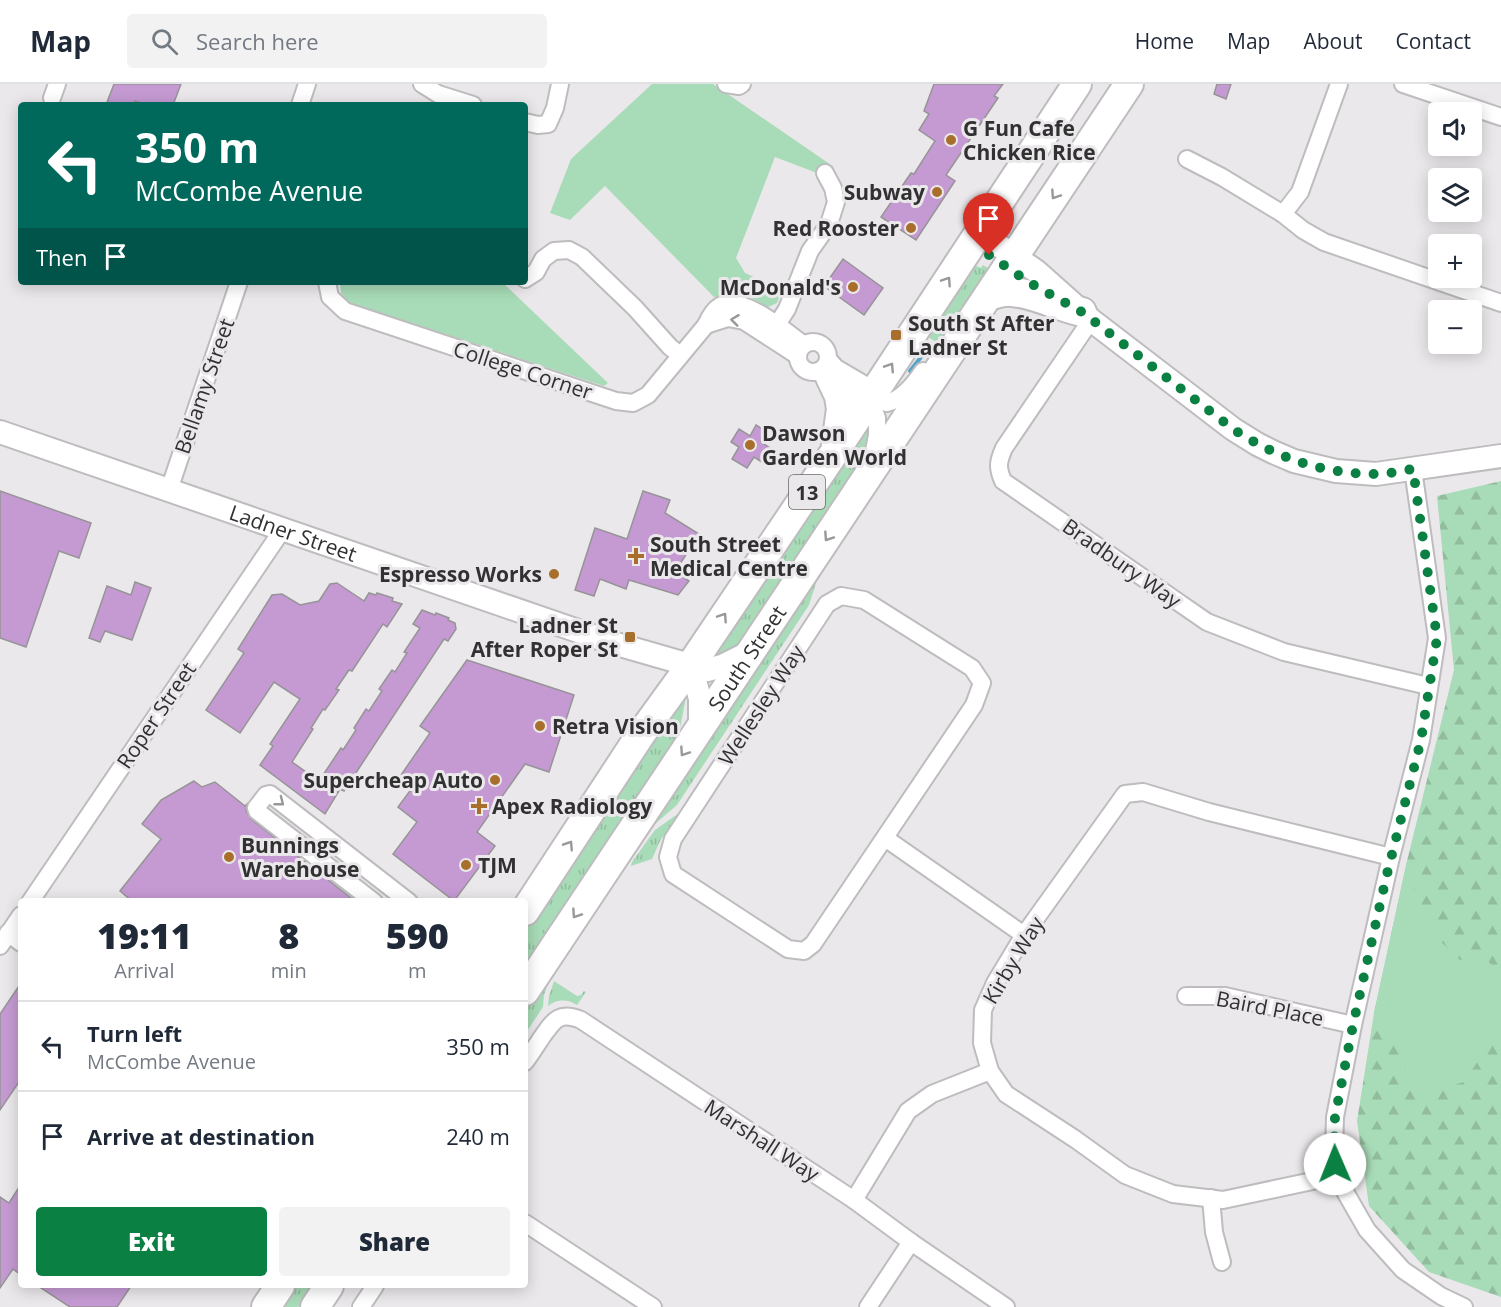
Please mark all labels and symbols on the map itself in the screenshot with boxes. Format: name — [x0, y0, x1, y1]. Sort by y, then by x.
place label: G Fun Cafe Chicken Rice — [963, 114, 1096, 166]
marker: G Fun Cafe Chicken Rice — [944, 133, 958, 147]
place label: Subway — [844, 178, 925, 206]
marker: Subway — [930, 185, 944, 199]
one-way arrow — [1051, 188, 1062, 199]
pin — [963, 193, 1014, 255]
place label: Red Rooster — [773, 214, 899, 242]
marker: Red Rooster — [904, 221, 918, 235]
place label: McDonald's — [720, 273, 841, 301]
one-way arrow — [940, 277, 951, 288]
marker: McDonald's — [846, 280, 860, 294]
place label: South St After Ladner St — [908, 309, 1055, 361]
street label: Bellamy Street — [168, 314, 240, 458]
one-way arrow — [730, 315, 740, 327]
marker: South St After Ladner St — [889, 328, 903, 342]
street label: College Corner — [450, 334, 596, 406]
one-way arrow — [883, 363, 894, 374]
place label: Dawson Garden World — [762, 419, 907, 471]
marker: Dawson Garden World — [743, 438, 757, 452]
road number: 13 — [789, 475, 825, 509]
street label: Ladner Street — [226, 498, 361, 568]
street label: Bradbury Way — [1057, 512, 1187, 614]
place label: South Street Medical Centre — [650, 530, 808, 582]
one-way arrow — [824, 530, 835, 541]
marker: South Street Medical Centre — [627, 547, 645, 565]
place label: Espresso Works — [379, 560, 542, 588]
marker: Espresso Works — [547, 567, 561, 581]
street label: South Street — [701, 600, 792, 716]
place label: Ladner St After Roper St — [471, 611, 618, 663]
one-way arrow — [716, 612, 727, 623]
marker: Ladner St After Roper St — [623, 630, 637, 644]
street label: Wellesley Way — [712, 639, 811, 771]
street label: Roper Street — [110, 656, 202, 774]
place label: Retra Vision — [552, 712, 679, 740]
marker: Retra Vision — [533, 719, 547, 733]
one-way arrow — [680, 745, 691, 756]
place label: Supercheap Auto — [304, 766, 483, 794]
marker: Supercheap Auto — [488, 773, 502, 787]
place label: Apex Radiology — [492, 792, 652, 820]
one-way arrow — [273, 794, 284, 805]
marker: Apex Radiology — [470, 797, 488, 815]
place label: Bunnings Warehouse — [241, 831, 359, 883]
one-way arrow — [561, 840, 572, 851]
marker: Bunnings Warehouse — [222, 850, 236, 864]
place label: TJM — [478, 851, 517, 879]
marker: TJM — [459, 858, 473, 872]
one-way arrow — [572, 907, 583, 918]
street label: Kirby Way — [976, 911, 1050, 1009]
street label: Baird Place — [1214, 984, 1326, 1032]
street label: Marshall Way — [699, 1092, 825, 1188]
position arrow — [1303, 1132, 1367, 1196]

